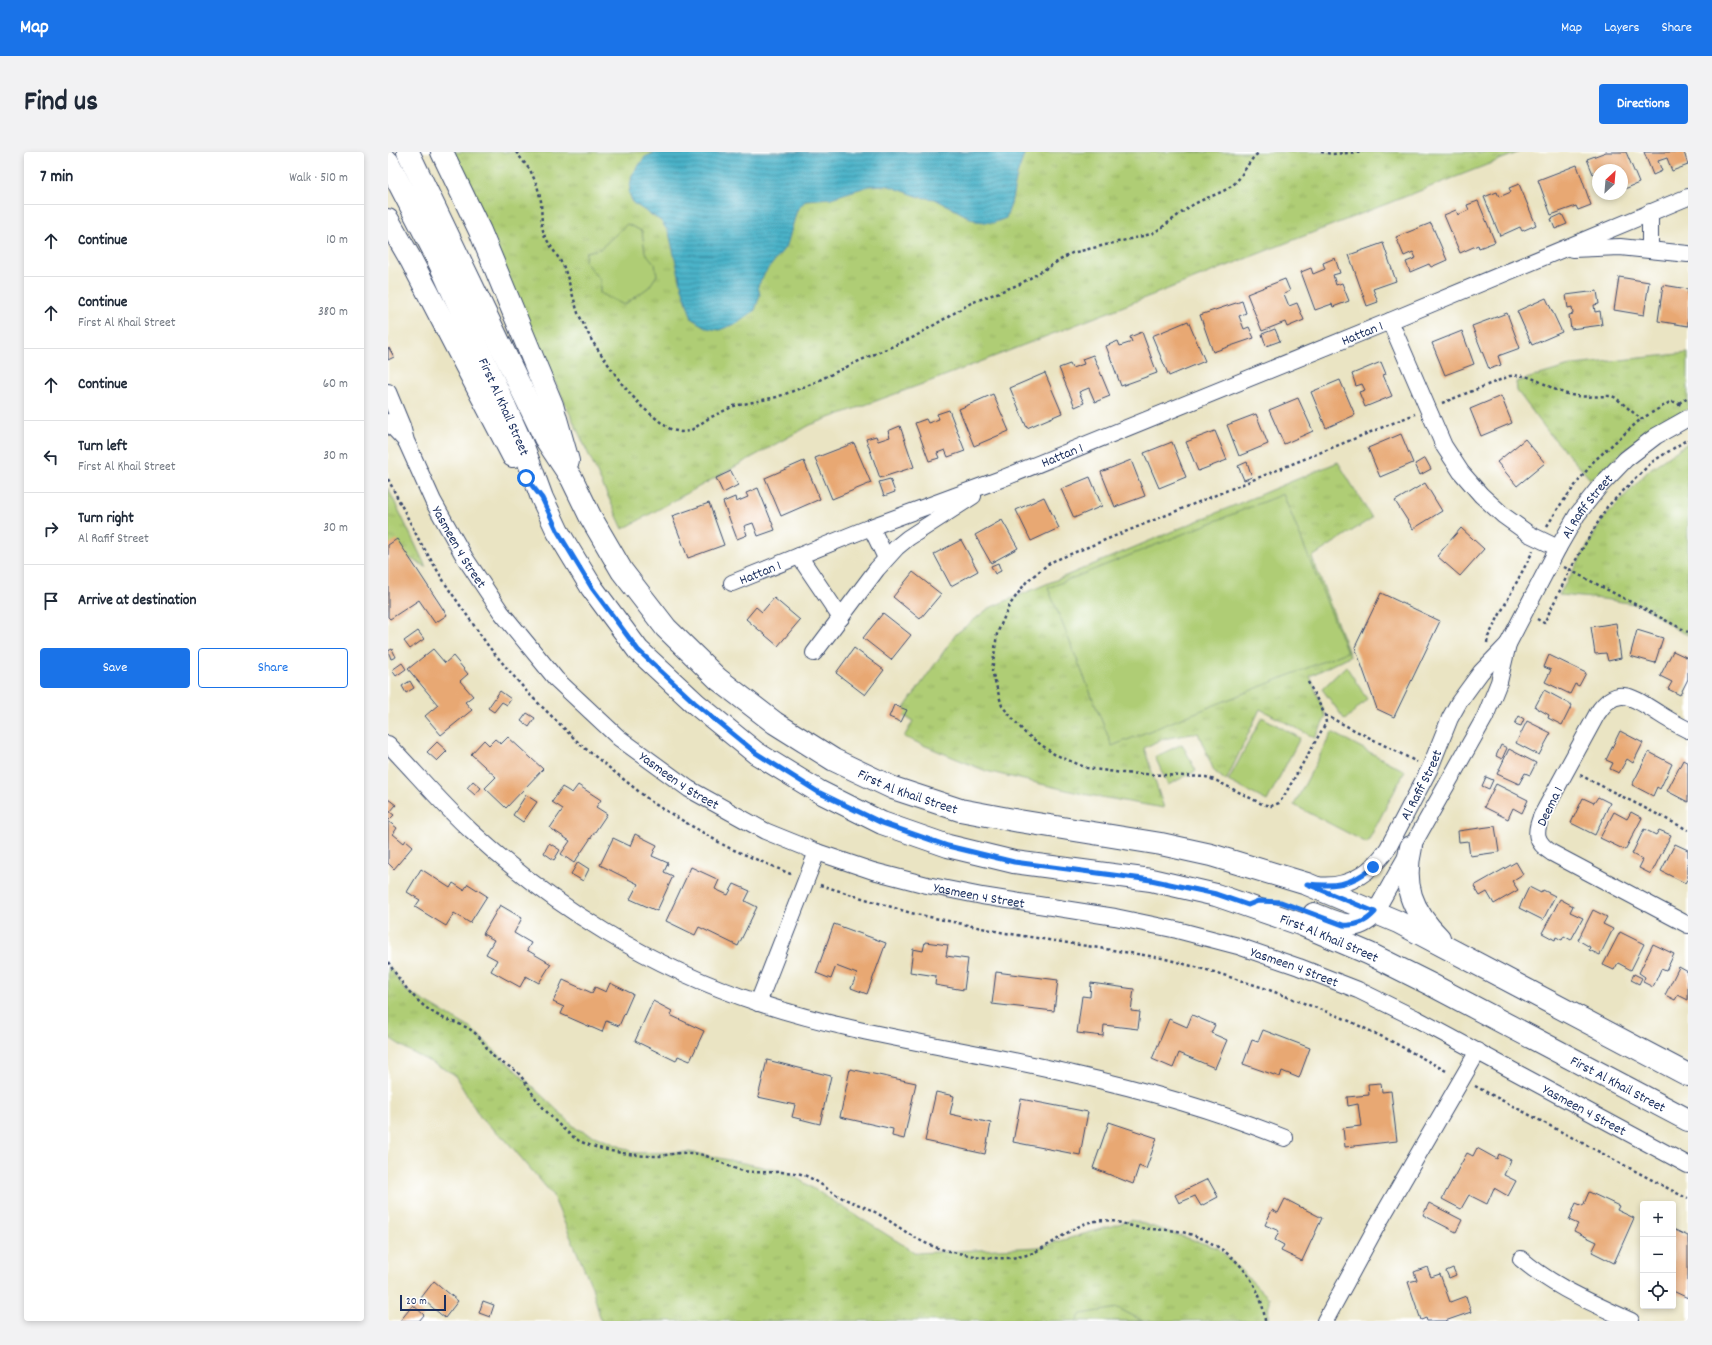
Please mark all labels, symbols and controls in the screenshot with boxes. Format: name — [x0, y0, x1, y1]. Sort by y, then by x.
text: Map — [20, 15, 49, 42]
text: Map — [1561, 18, 1582, 38]
text: Layers — [1604, 18, 1639, 38]
text: Share — [1661, 18, 1692, 38]
text: Find us — [24, 84, 98, 124]
button: Directions — [1599, 84, 1688, 124]
north arrow — [1592, 164, 1628, 200]
text: 7 min — [40, 166, 73, 190]
text: Walk · 510 m — [289, 169, 348, 188]
icon: ahead — [40, 230, 62, 252]
text: Continue — [78, 230, 127, 252]
text: 10 m — [326, 231, 348, 250]
text: Continue — [78, 292, 127, 314]
icon: ahead — [40, 302, 62, 324]
text: 380 m — [318, 303, 348, 322]
text: First Al Khail Street — [78, 314, 176, 333]
street label: Hattan 1 — [1339, 317, 1387, 352]
street label: First Al Khail Street — [472, 355, 534, 459]
icon: ahead — [40, 374, 62, 396]
text: Continue — [78, 374, 127, 396]
text: 60 m — [323, 375, 348, 394]
text: Turn left — [78, 436, 127, 458]
street label: Hattan 1 — [1039, 439, 1086, 474]
icon: left — [40, 446, 62, 468]
text: 30 m — [323, 447, 348, 466]
text: First Al Khail Street — [78, 458, 176, 477]
route start — [517, 469, 535, 487]
street label: Al Rafif Street — [1558, 470, 1618, 543]
street label: Yasmeen 4 Street — [426, 503, 490, 593]
text: Turn right — [78, 508, 134, 530]
icon: right — [40, 518, 62, 540]
text: 30 m — [323, 519, 348, 538]
text: Al Rafif Street — [78, 530, 149, 549]
street label: Hattan 1 — [737, 556, 784, 591]
icon: arrive — [40, 590, 62, 612]
text: Arrive at destination — [78, 590, 196, 612]
button: Save — [40, 648, 190, 688]
button: Share — [198, 648, 348, 688]
street label: Al Rafif Street — [1396, 747, 1448, 824]
street label: Yasmeen 4 Street — [634, 748, 722, 816]
street label: First Al Khail Street — [854, 765, 960, 821]
street label: Deema 1 — [1533, 784, 1569, 830]
route end — [1364, 858, 1382, 876]
street label: Yasmeen 4 Street — [932, 879, 1026, 915]
street label: First Al Khail Street — [1277, 910, 1381, 969]
street label: Yasmeen 4 Street — [1247, 943, 1341, 993]
street label: First Al Khail Street — [1566, 1052, 1669, 1118]
street label: Yasmeen 4 Street — [1538, 1080, 1629, 1142]
map controls — [1640, 1201, 1676, 1309]
button: + — [1640, 1201, 1676, 1237]
button: − — [1640, 1237, 1676, 1273]
button: locate — [1640, 1273, 1676, 1309]
scale bar — [400, 1293, 446, 1312]
text: 20 m — [406, 1294, 427, 1310]

